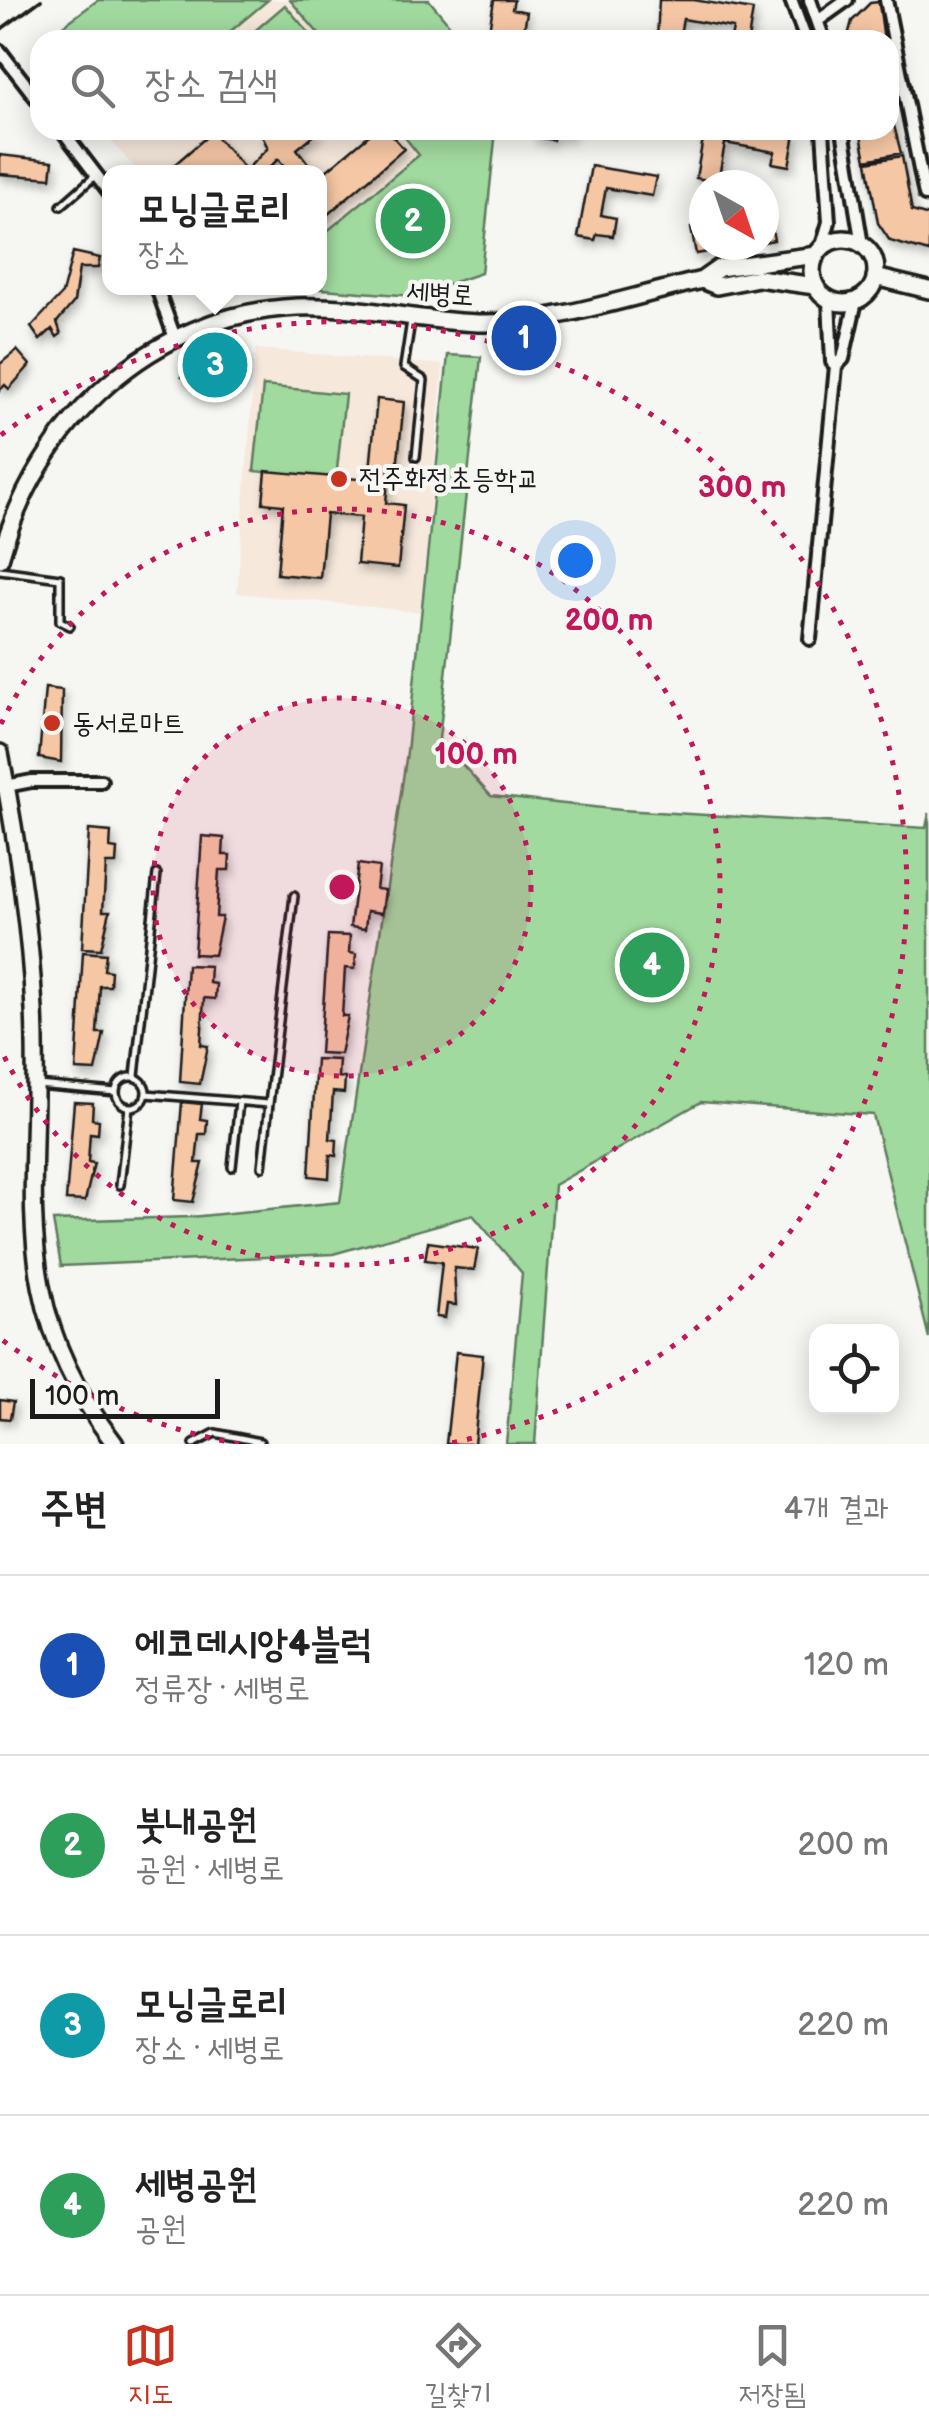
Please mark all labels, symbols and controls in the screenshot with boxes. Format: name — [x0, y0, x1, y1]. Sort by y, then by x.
search box — [30, 30, 899, 140]
icon: search — [65, 58, 120, 113]
text: 장소 검색 — [145, 62, 278, 107]
popup — [102, 165, 327, 295]
north arrow — [689, 170, 779, 260]
pin: 2 — [380, 184, 446, 258]
text: 모닝글로리 — [138, 187, 291, 232]
text: 장소 — [138, 235, 190, 274]
street label: 세병로 — [405, 275, 475, 313]
pin: 1 — [492, 300, 556, 376]
pin: 3 — [182, 328, 248, 402]
place label: 전주화정초등학교 — [359, 463, 539, 496]
marker: 전주화정초등학교 — [328, 468, 350, 490]
text: 300 m — [698, 470, 786, 506]
your location — [550, 535, 601, 586]
text: 200 m — [565, 603, 653, 639]
place label: 동서로마트 — [72, 707, 185, 740]
marker: 동서로마트 — [41, 712, 63, 734]
text: 100 m — [434, 737, 518, 773]
centre of rings — [324, 869, 360, 905]
pin: 4 — [620, 928, 684, 1002]
map controls — [809, 1324, 899, 1414]
button: locate — [809, 1324, 899, 1414]
scale bar — [30, 1374, 220, 1418]
text: 100 m — [45, 1380, 119, 1413]
text: 주변 — [40, 1484, 108, 1535]
text: 4개 결과 — [784, 1490, 889, 1529]
text: 에코데시앙4블럭 — [135, 1622, 371, 1667]
text: 1 — [66, 1646, 79, 1685]
text: 120 m — [804, 1646, 889, 1685]
text: 정류장 · 세병로 — [135, 1670, 310, 1709]
text: 붓내공원 — [135, 1802, 257, 1847]
text: 2 — [63, 1826, 82, 1865]
text: 200 m — [797, 1826, 889, 1865]
text: 공원 · 세병로 — [135, 1850, 285, 1889]
text: 모닝글로리 — [135, 1982, 288, 2027]
text: 3 — [63, 2006, 82, 2045]
text: 220 m — [797, 2006, 889, 2045]
text: 장소 · 세병로 — [135, 2030, 285, 2069]
text: 세병공원 — [135, 2162, 257, 2207]
text: 4 — [63, 2186, 82, 2225]
text: 220 m — [797, 2186, 889, 2225]
text: 공원 — [135, 2210, 187, 2249]
tab: 지도 — [123, 2318, 178, 2413]
tab: 길찾기 — [424, 2318, 492, 2413]
tab: 저장됨 — [738, 2318, 806, 2413]

